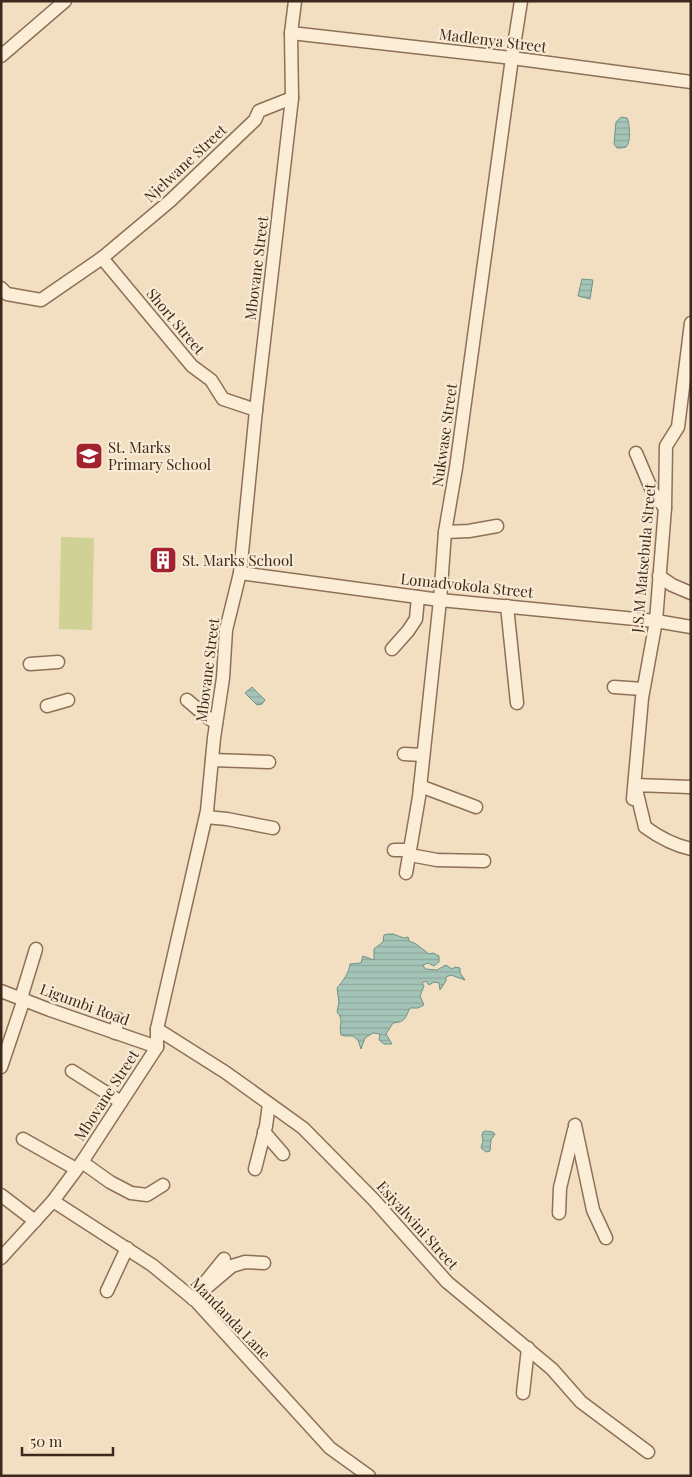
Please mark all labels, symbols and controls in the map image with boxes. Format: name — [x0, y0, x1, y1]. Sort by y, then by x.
street label: Madlenya Street — [438, 23, 549, 57]
street label: Njelwane Street — [139, 119, 231, 206]
street label: Mbovane Street — [240, 214, 272, 321]
street label: Short Street — [142, 284, 210, 359]
street label: Nukwase Street — [427, 381, 461, 488]
place label: St. Marks Primary School — [108, 437, 211, 474]
school or university icon: St. Marks Primary School — [74, 441, 104, 471]
street label: J.S.M Matsebula Street — [626, 482, 660, 635]
building icon: St. Marks School — [148, 545, 178, 575]
place label: St. Marks School — [182, 550, 293, 570]
street label: Lomadvokola Street — [400, 568, 535, 602]
street label: Mbovane Street — [191, 616, 223, 723]
street label: Ligumbi Road — [37, 979, 133, 1030]
street label: Mbovane Street — [69, 1045, 143, 1144]
street label: Esiyalwini Street — [373, 1176, 464, 1274]
street label: Mandanda Lane — [187, 1273, 275, 1363]
scale bar — [22, 1424, 114, 1456]
text: 50 m — [30, 1431, 63, 1451]

